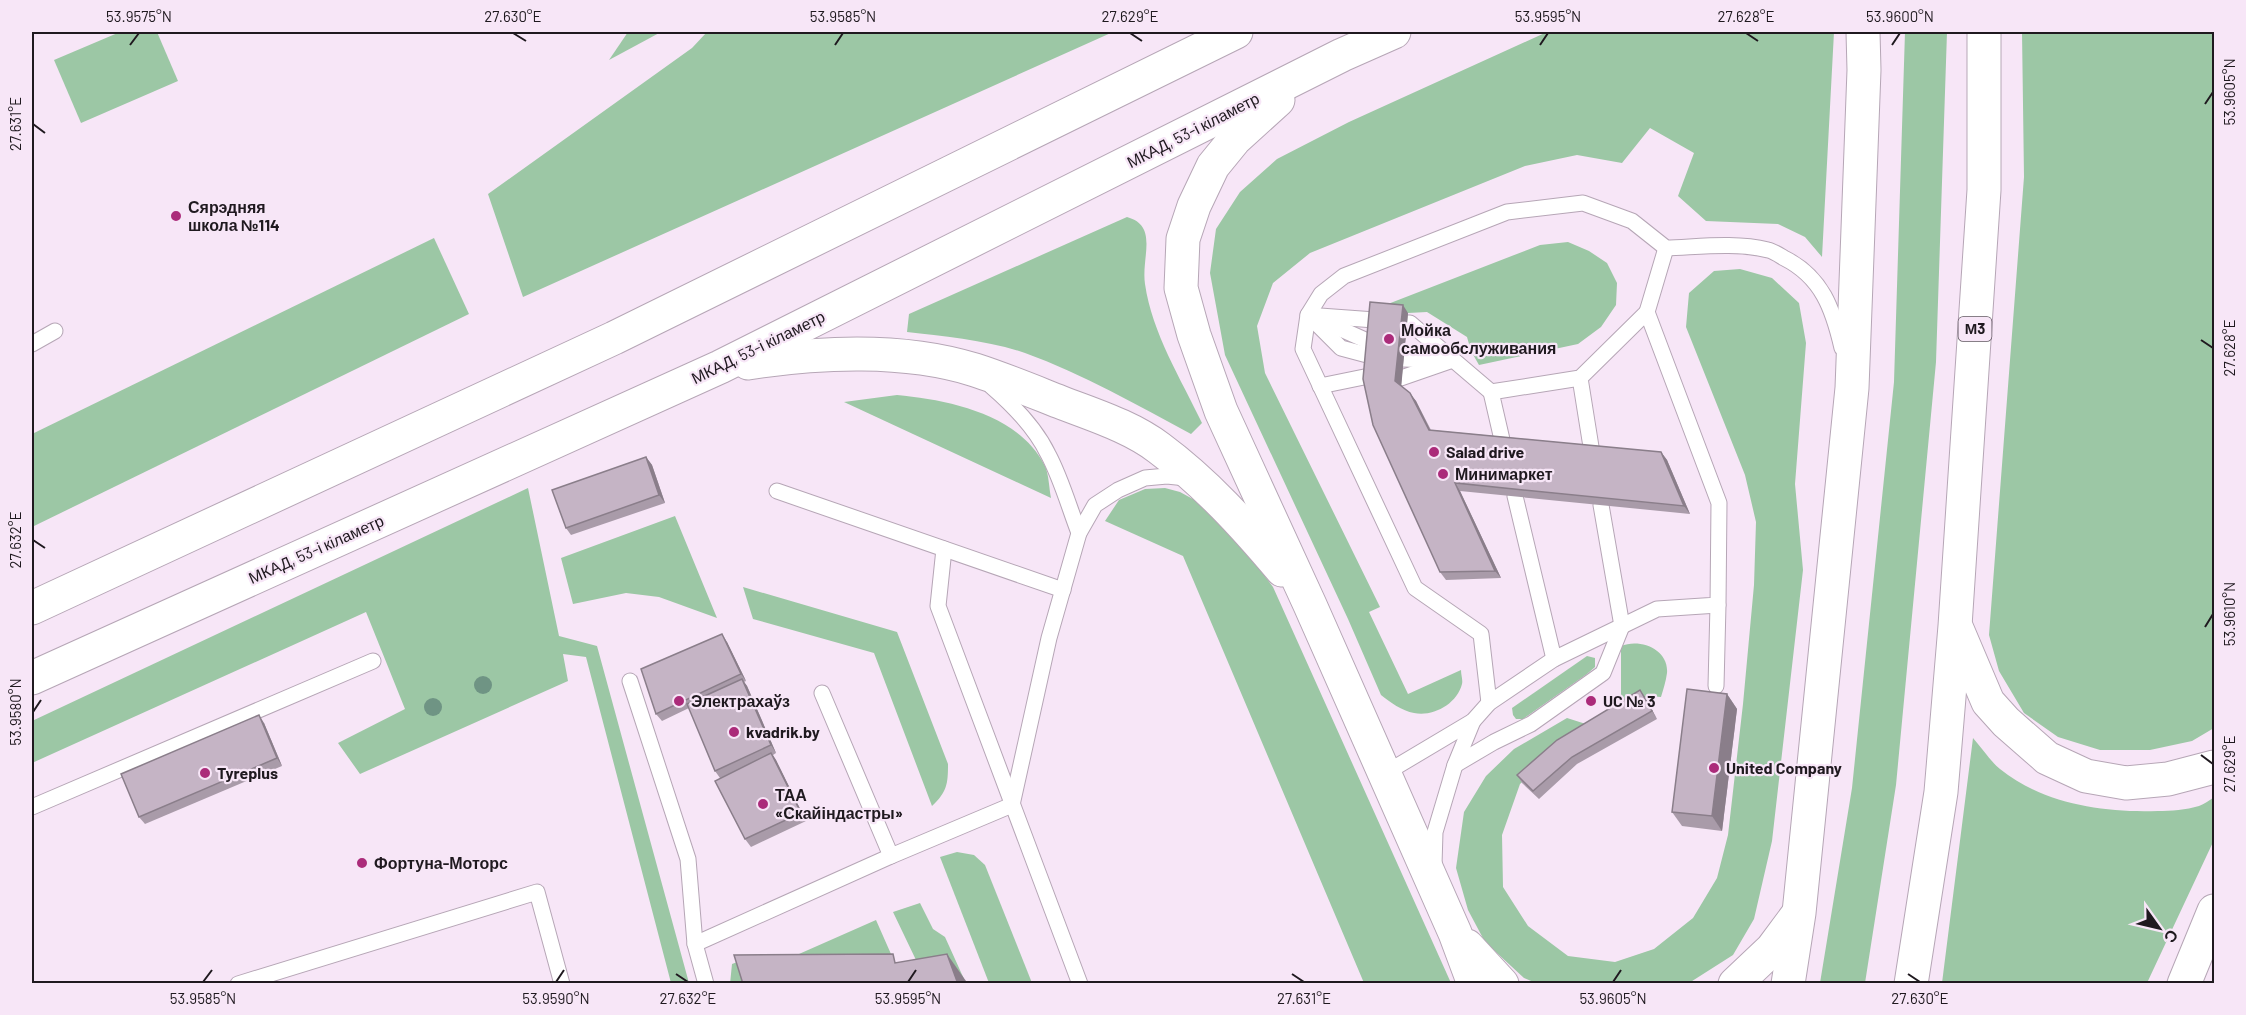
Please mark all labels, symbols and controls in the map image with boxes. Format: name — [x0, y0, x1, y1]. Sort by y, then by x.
text: 53.9575°N — [106, 7, 172, 25]
text: 27.630°E — [484, 7, 542, 25]
text: 53.9585°N — [810, 7, 876, 25]
text: 27.629°E — [1101, 7, 1159, 25]
text: 53.9595°N — [1515, 7, 1581, 25]
text: 27.628°E — [1717, 7, 1775, 25]
text: 53.9600°N — [1866, 7, 1934, 25]
text: 53.9605°N — [2220, 58, 2238, 126]
street label: МКАД, 53-і кіламетр — [1123, 88, 1262, 171]
text: 27.631°E — [6, 97, 24, 151]
place label: Сярэдняя школа №114 — [188, 197, 280, 234]
marker: Сярэдняя школа №114 — [169, 209, 183, 223]
street label: МКАД, 53-і кіламетр — [688, 306, 828, 387]
road number: М3 — [1958, 317, 1992, 341]
text: 27.628°E — [2220, 319, 2238, 377]
place label: Мойка самообслуживания — [1401, 320, 1556, 357]
marker: Мойка самообслуживания — [1382, 332, 1396, 346]
place label: Salad drive — [1446, 442, 1525, 461]
marker: Salad drive — [1427, 445, 1441, 459]
place label: Минимаркет — [1455, 464, 1553, 483]
marker: Минимаркет — [1436, 467, 1450, 481]
street label: МКАД, 53-і кіламетр — [245, 510, 386, 587]
text: 27.632°E — [6, 512, 24, 568]
text: 53.9610°N — [2220, 582, 2238, 646]
text: 53.9580°N — [6, 678, 24, 746]
place label: Электрахаўз — [691, 691, 790, 710]
place label: UC № 3 — [1603, 691, 1656, 710]
marker: Электрахаўз — [672, 694, 686, 708]
marker: UC № 3 — [1584, 694, 1598, 708]
place label: kvadrik.by — [746, 722, 820, 741]
marker: kvadrik.by — [727, 725, 741, 739]
text: 27.629°E — [2220, 735, 2238, 793]
place label: United Company — [1726, 758, 1842, 777]
marker: United Company — [1707, 761, 1721, 775]
place label: Tyreplus — [217, 763, 278, 782]
marker: Tyreplus — [198, 766, 212, 780]
place label: ТАА «Скайіндастры» — [775, 785, 903, 822]
marker: ТАА «Скайіндастры» — [756, 797, 770, 811]
place label: Фортуна-Моторс — [374, 853, 508, 872]
marker: Фортуна-Моторс — [355, 856, 369, 870]
north arrow — [2129, 898, 2189, 958]
text: С — [2160, 927, 2183, 947]
text: 53.9585°N — [170, 989, 236, 1007]
text: 53.9590°N — [522, 989, 590, 1007]
text: 27.632°E — [660, 989, 716, 1007]
text: 53.9595°N — [875, 989, 941, 1007]
text: 27.631°E — [1277, 989, 1331, 1007]
text: 53.9605°N — [1579, 989, 1647, 1007]
text: 27.630°E — [1891, 989, 1949, 1007]

